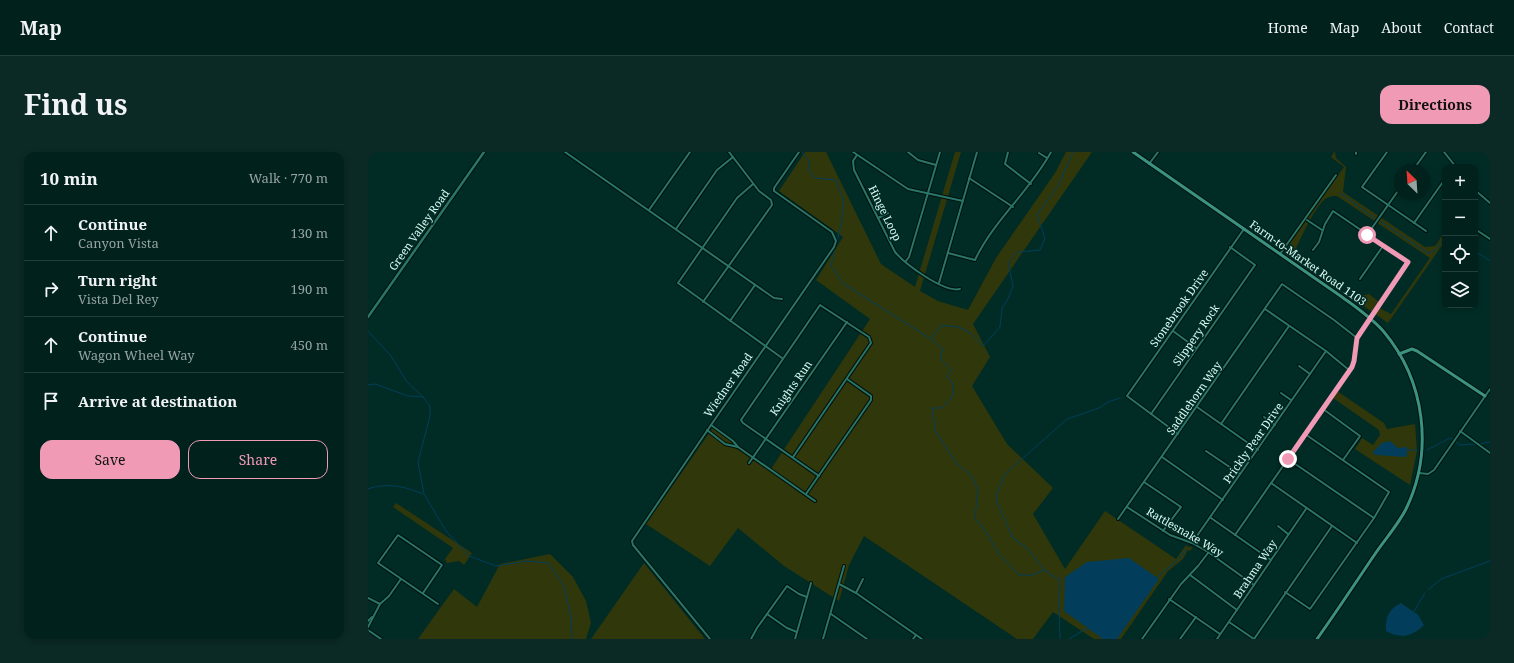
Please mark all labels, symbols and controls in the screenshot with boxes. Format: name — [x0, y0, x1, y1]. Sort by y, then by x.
text: Map — [20, 15, 62, 41]
text: Home — [1268, 18, 1308, 37]
text: Map — [1330, 18, 1359, 37]
text: About — [1381, 18, 1422, 37]
text: Contact — [1444, 18, 1494, 37]
text: Find us — [24, 85, 128, 123]
button: Directions — [1380, 85, 1490, 124]
north arrow — [1394, 164, 1430, 200]
map controls — [1442, 164, 1478, 308]
button: + — [1442, 164, 1478, 200]
text: 10 min — [40, 167, 98, 190]
text: Walk · 770 m — [249, 169, 328, 187]
street label: Hinge Loop — [865, 182, 906, 243]
street label: Green Valley Road — [385, 186, 452, 273]
button: − — [1442, 200, 1478, 236]
text: Continue — [78, 214, 147, 234]
street label: Farm-to-Market Road 1103 — [1247, 216, 1370, 309]
icon: ahead — [40, 222, 62, 244]
text: 130 m — [291, 224, 328, 242]
route start — [1358, 226, 1376, 244]
text: Canyon Vista — [78, 234, 159, 252]
button: locate — [1442, 236, 1478, 272]
street label: Stonebrook Drive — [1146, 266, 1211, 350]
text: Turn right — [78, 270, 157, 290]
button: layers — [1442, 272, 1478, 308]
icon: right — [40, 278, 62, 300]
text: 190 m — [291, 280, 328, 298]
text: Vista Del Rey — [78, 290, 159, 308]
street label: Slippery Rock — [1169, 300, 1223, 368]
text: Continue — [78, 326, 147, 346]
icon: ahead — [40, 334, 62, 356]
text: 450 m — [291, 336, 328, 354]
text: Wagon Wheel Way — [78, 346, 195, 364]
street label: Wiedner Road — [700, 349, 755, 420]
street label: Knights Run — [766, 357, 815, 418]
street label: Saddlehorn Way — [1163, 357, 1225, 437]
icon: arrive — [40, 390, 62, 412]
text: Arrive at destination — [78, 391, 237, 411]
street label: Prickly Pear Drive — [1219, 399, 1286, 486]
button: Save — [40, 440, 180, 479]
button: Share — [188, 440, 328, 479]
route end — [1279, 450, 1297, 468]
street label: Rattlesnake Way — [1144, 503, 1227, 560]
street label: Brahma Way — [1229, 536, 1280, 601]

